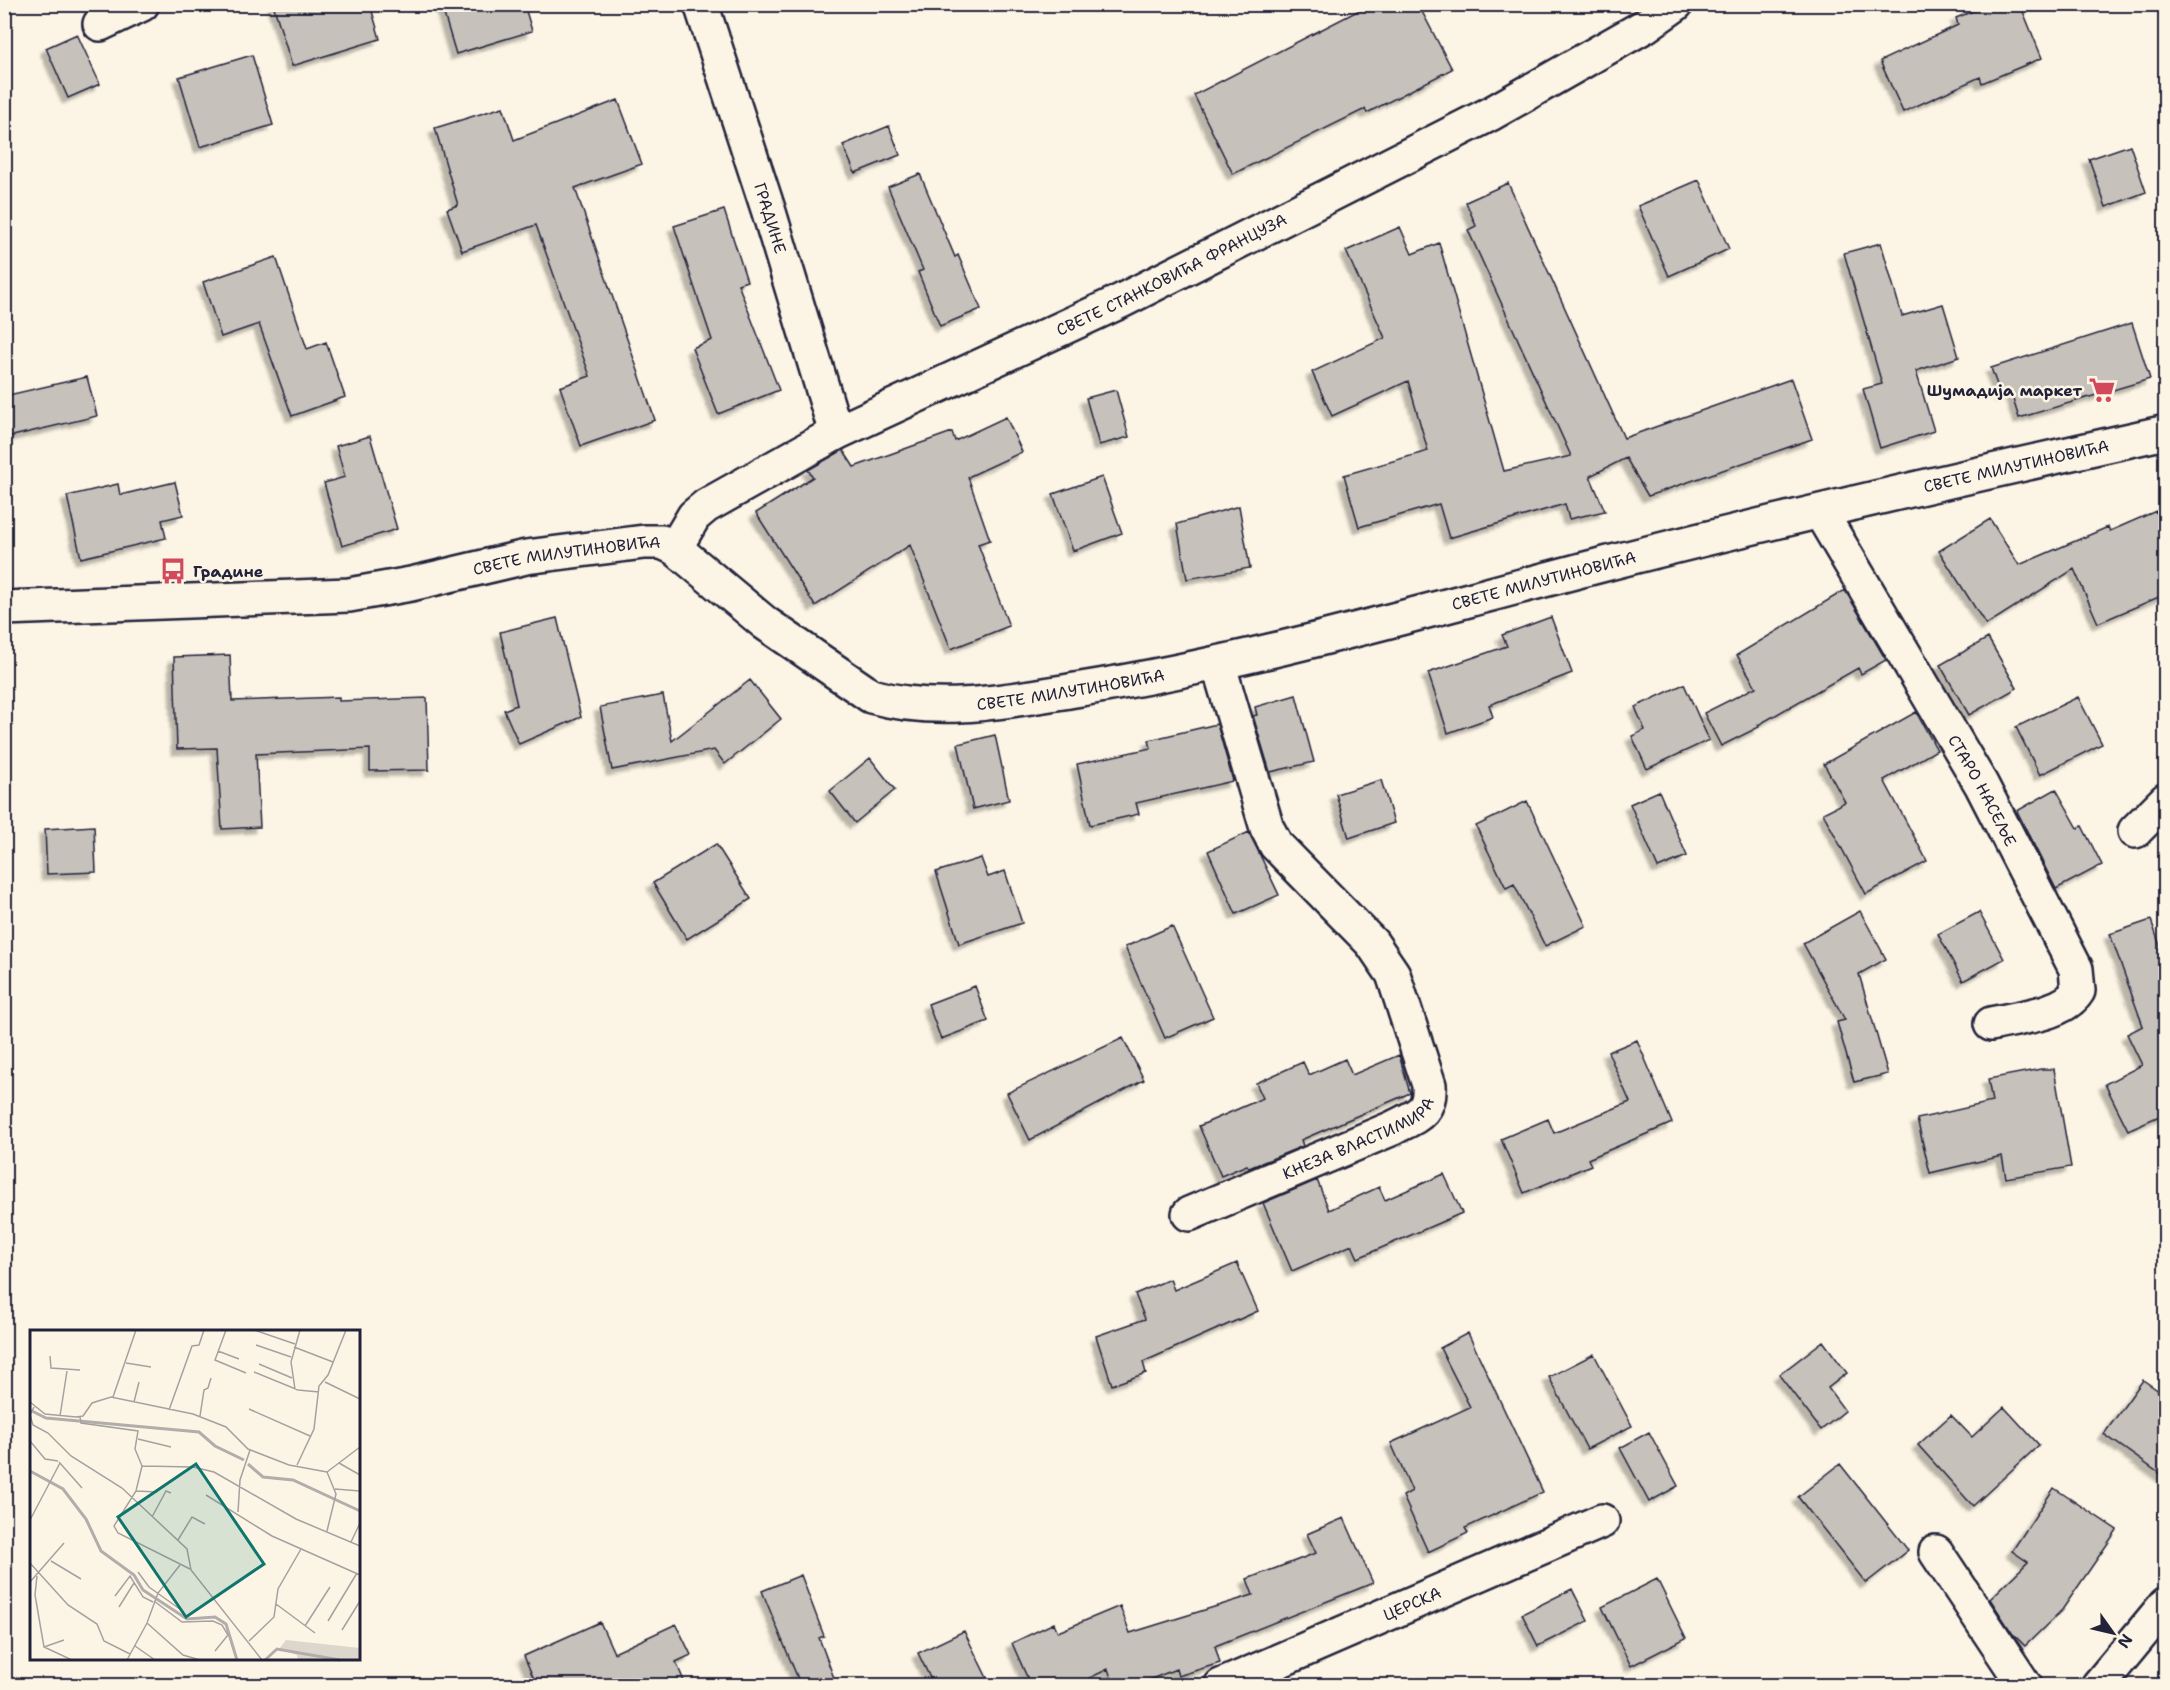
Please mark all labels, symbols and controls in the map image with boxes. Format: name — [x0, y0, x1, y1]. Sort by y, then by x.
street label: ГРАДИНЕ — [749, 180, 791, 256]
street label: СВЕТЕ СТАНКОВИЋА ФРАНЦУЗА — [1053, 209, 1291, 341]
supermarket icon: Шумадија маркет — [2087, 375, 2117, 405]
place label: Шумадија маркет — [1927, 380, 2082, 401]
street label: СВЕТЕ МИЛУТИНОВИЋА — [1921, 435, 2111, 497]
street label: СВЕТЕ МИЛУТИНОВИЋА — [471, 531, 661, 580]
street label: СВЕТЕ МИЛУТИНОВИЋА — [1449, 546, 1638, 615]
bus stop icon: Градине — [158, 556, 188, 586]
place label: Градине — [193, 561, 264, 582]
street label: СВЕТЕ МИЛУТИНОВИЋА — [976, 664, 1166, 715]
street label: СТАРО НАСЕЉЕ — [1943, 731, 2021, 850]
street label: КНЕЗА ВЛАСТИМИРА — [1279, 1094, 1439, 1184]
inset map — [30, 1330, 360, 1660]
street label: ЦЕРСКА — [1380, 1582, 1444, 1626]
north arrow — [2083, 1603, 2143, 1663]
text: N — [2113, 1630, 2137, 1652]

